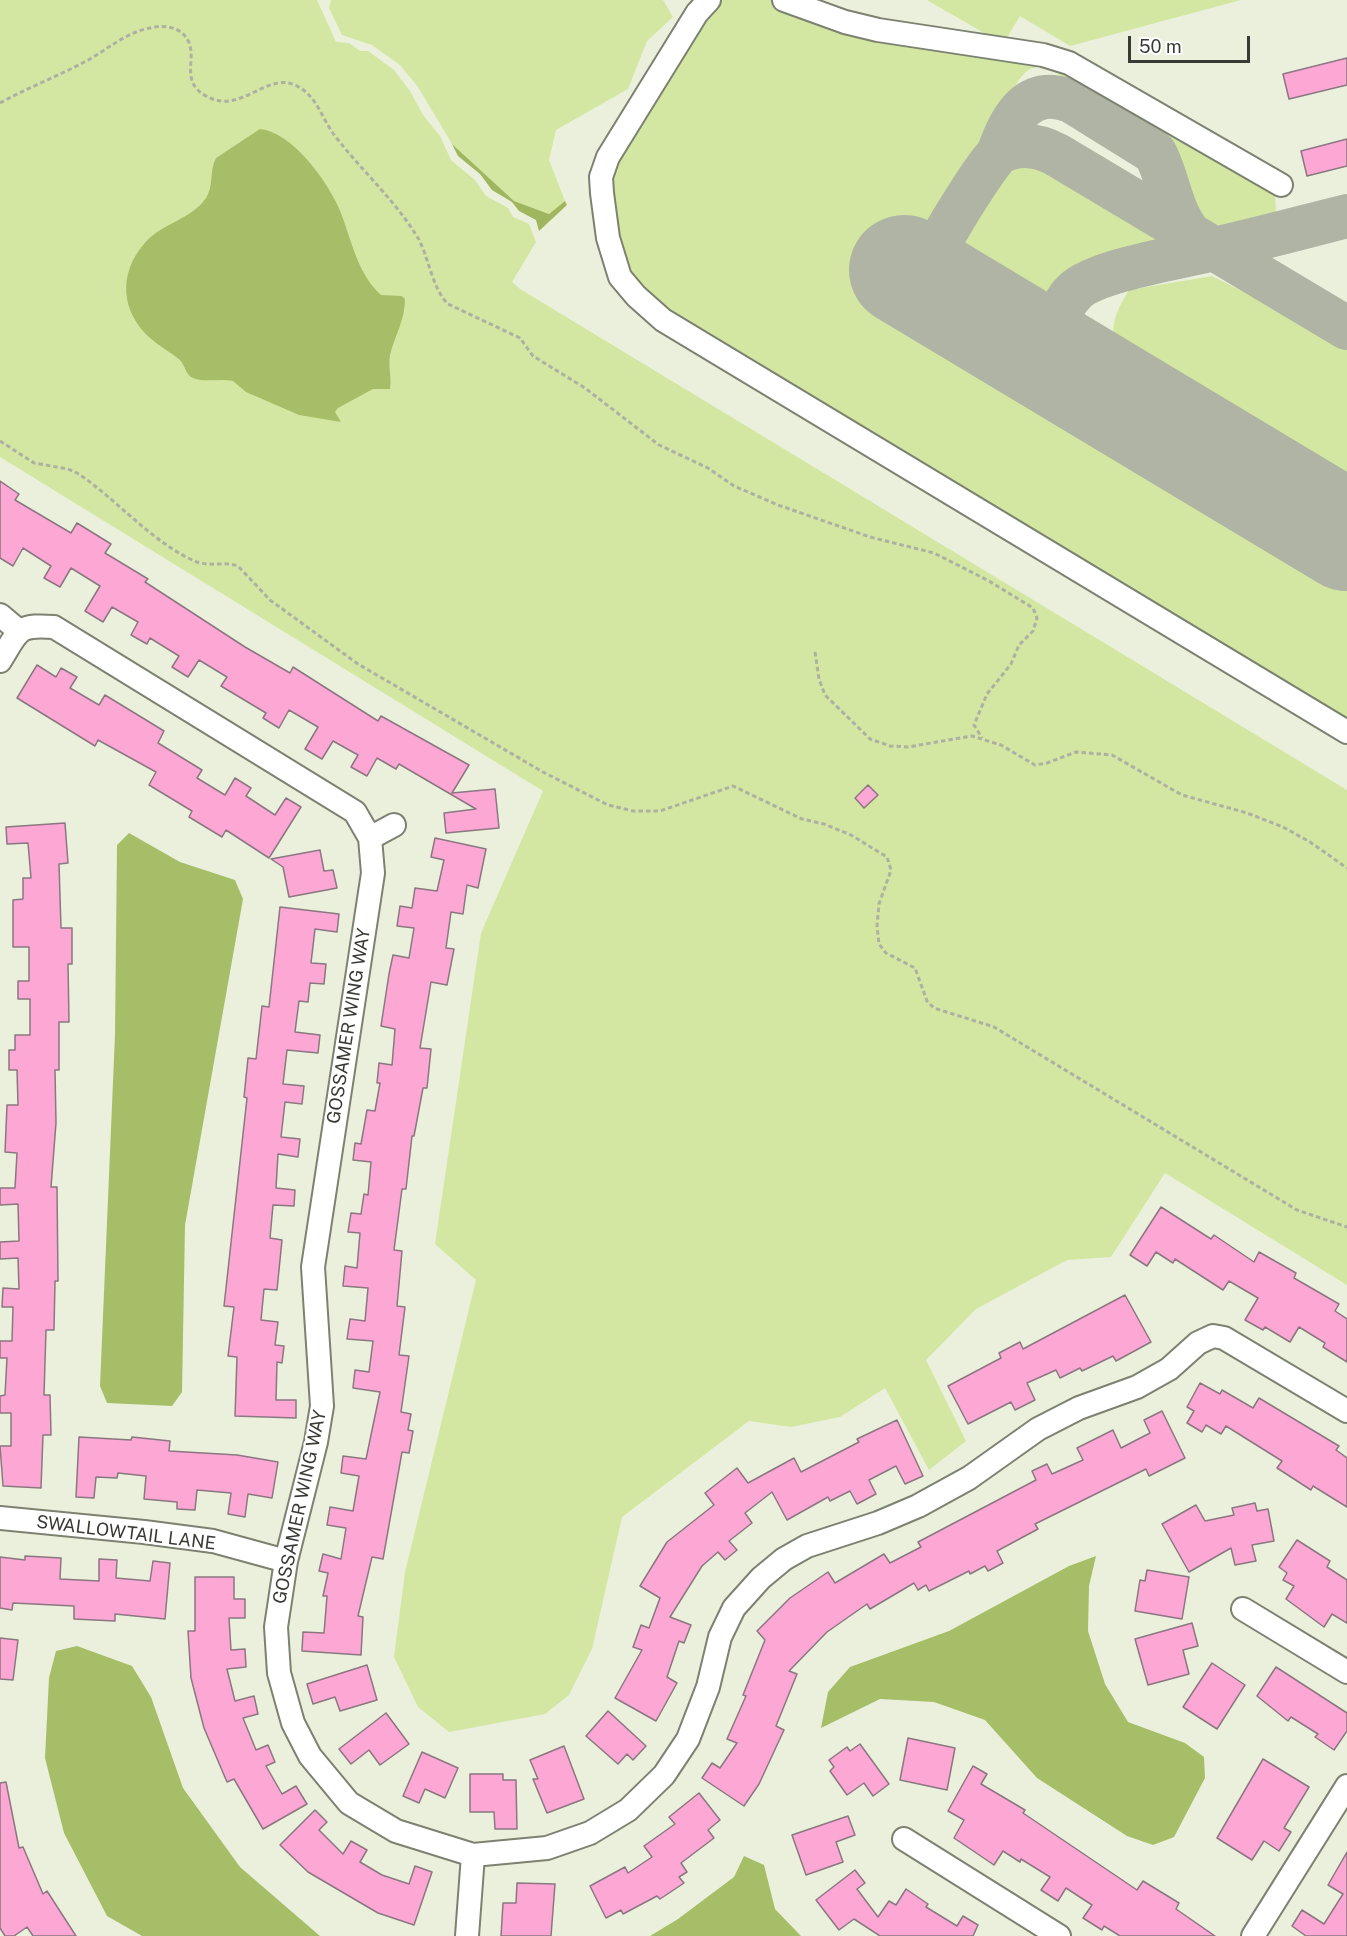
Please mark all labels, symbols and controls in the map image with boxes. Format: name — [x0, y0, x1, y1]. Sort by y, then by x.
scale bar — [1131, 24, 1252, 62]
text: 50 m — [1139, 36, 1182, 57]
street label: GOSSAMER WING WAY — [323, 927, 375, 1125]
street label: GOSSAMER WING WAY — [269, 1408, 331, 1606]
street label: SWALLOWTAIL LANE — [35, 1511, 217, 1555]

